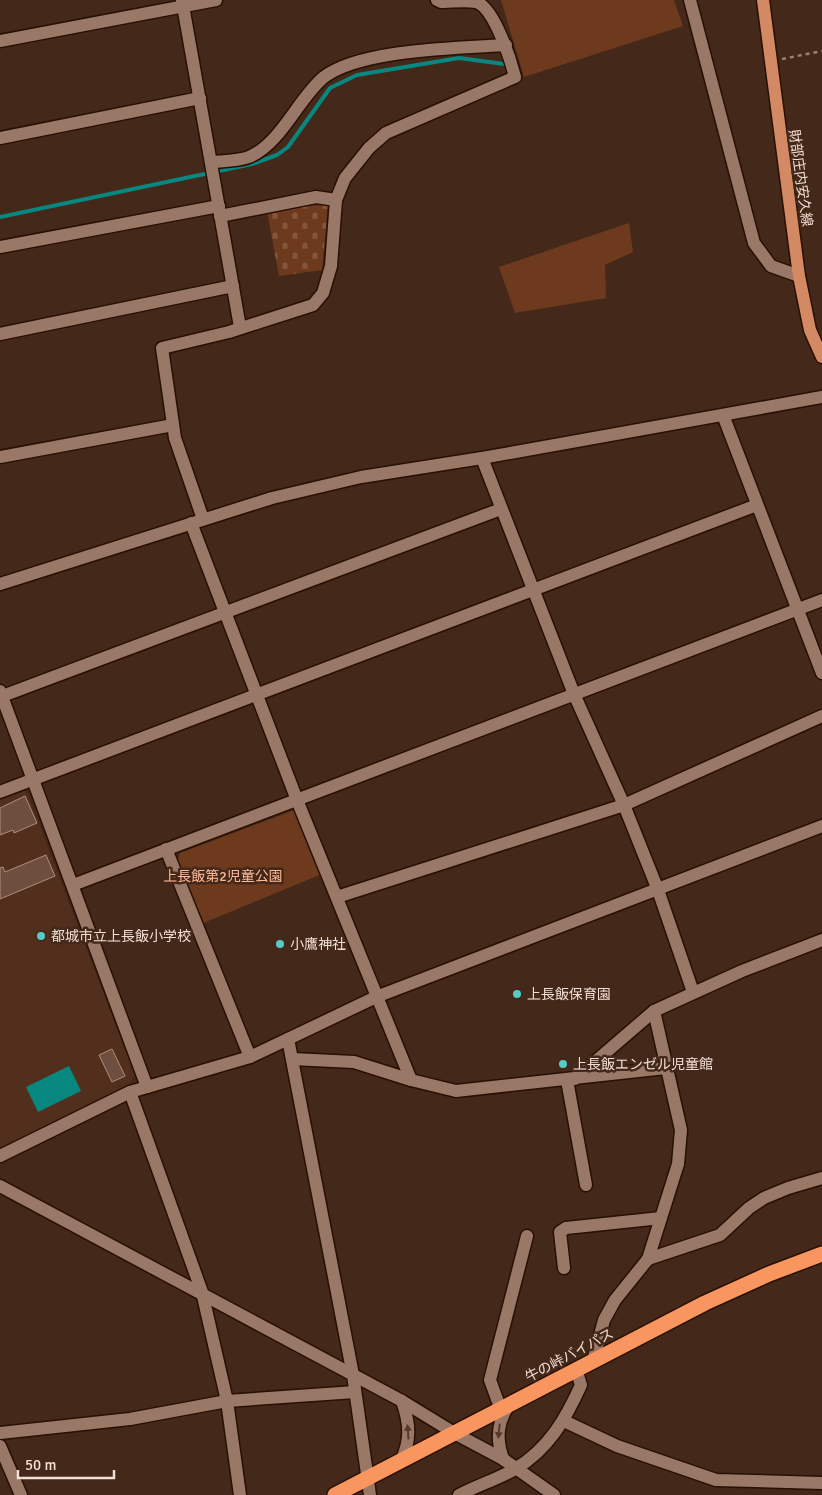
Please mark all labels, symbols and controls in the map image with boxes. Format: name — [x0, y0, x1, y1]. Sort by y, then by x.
street label: 財部庄内安久線 — [785, 128, 816, 228]
park label: 上長飯第2児童公園 — [163, 868, 283, 885]
place label: 都城市立上長飯小学校 — [51, 928, 191, 945]
marker: 都城市立上長飯小学校 — [35, 930, 47, 942]
place label: 小鷹神社 — [290, 936, 346, 953]
marker: 小鷹神社 — [274, 938, 286, 950]
place label: 上長飯保育園 — [527, 986, 611, 1003]
marker: 上長飯保育園 — [511, 988, 523, 1000]
place label: 上長飯エンゼル児童館 — [573, 1056, 713, 1073]
marker: 上長飯エンゼル児童館 — [557, 1058, 569, 1070]
street label: 牛の峠バイパス — [522, 1325, 616, 1386]
one-way arrow — [404, 1423, 412, 1439]
one-way arrow — [495, 1423, 503, 1439]
scale bar — [18, 1448, 114, 1480]
text: 50 m — [25, 1456, 56, 1474]

